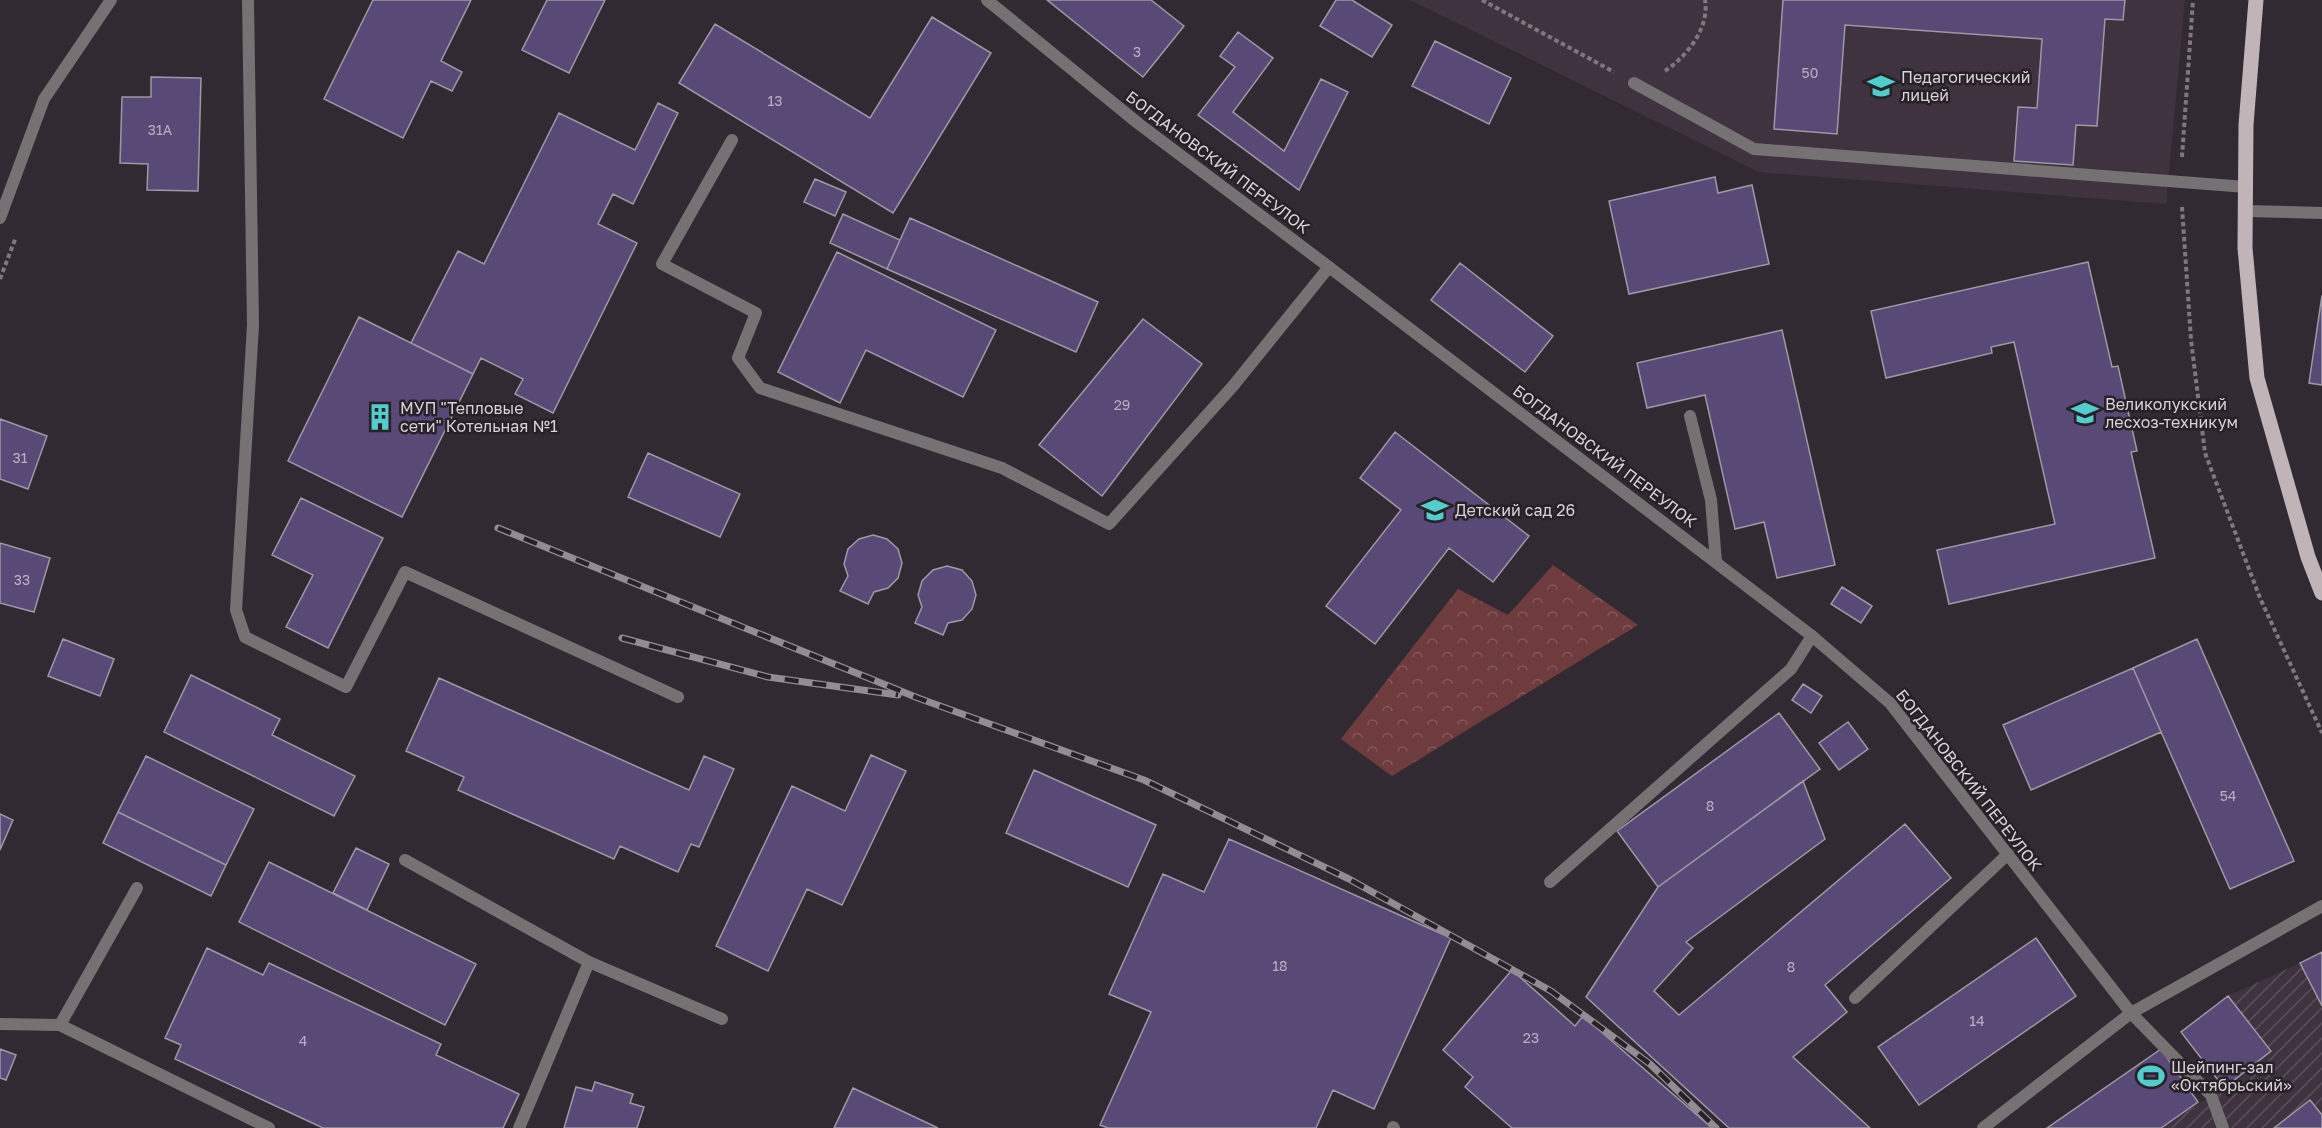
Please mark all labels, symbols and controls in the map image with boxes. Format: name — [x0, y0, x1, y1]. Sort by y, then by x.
house number: 3 — [1133, 43, 1141, 60]
house number: 50 — [1802, 64, 1818, 81]
place label: Педагогический лицей — [1901, 67, 2031, 105]
school or university icon: Педагогический лицей — [1866, 71, 1896, 101]
street label: БОГДАНОВСКИЙ ПЕРЕУЛОК — [1122, 86, 1314, 238]
house number: 13 — [768, 92, 782, 109]
house number: 31А — [148, 121, 173, 138]
street label: БОГДАНОВСКИЙ ПЕРЕУЛОК — [1509, 380, 1701, 532]
place label: Великолукский лесхоз-техникум — [2105, 394, 2238, 432]
house number: 29 — [1114, 396, 1130, 413]
place label: МУП "Тепловые сети" Котельная №1 — [400, 398, 558, 436]
school or university icon: Великолукский лесхоз-техникум — [2070, 398, 2100, 428]
building icon: МУП "Тепловые сети" Котельная №1 — [365, 402, 395, 432]
house number: 31 — [13, 449, 28, 466]
school or university icon: Детский сад 26 — [1420, 495, 1450, 525]
place label: Детский сад 26 — [1455, 500, 1575, 520]
house number: 33 — [14, 571, 30, 588]
street label: БОГДАНОВСКИЙ ПЕРЕУЛОК — [1892, 685, 2046, 875]
house number: 54 — [2220, 787, 2236, 804]
house number: 8 — [1706, 797, 1714, 814]
house number: 18 — [1272, 957, 1288, 974]
house number: 8 — [1787, 958, 1795, 975]
house number: 14 — [1969, 1012, 1985, 1029]
house number: 23 — [1523, 1029, 1539, 1046]
house number: 4 — [299, 1032, 307, 1049]
place label: Шейпинг-зал «Октябрьский» — [2171, 1057, 2292, 1095]
sports icon: Шейпинг-зал «Октябрьский» — [2136, 1061, 2166, 1091]

